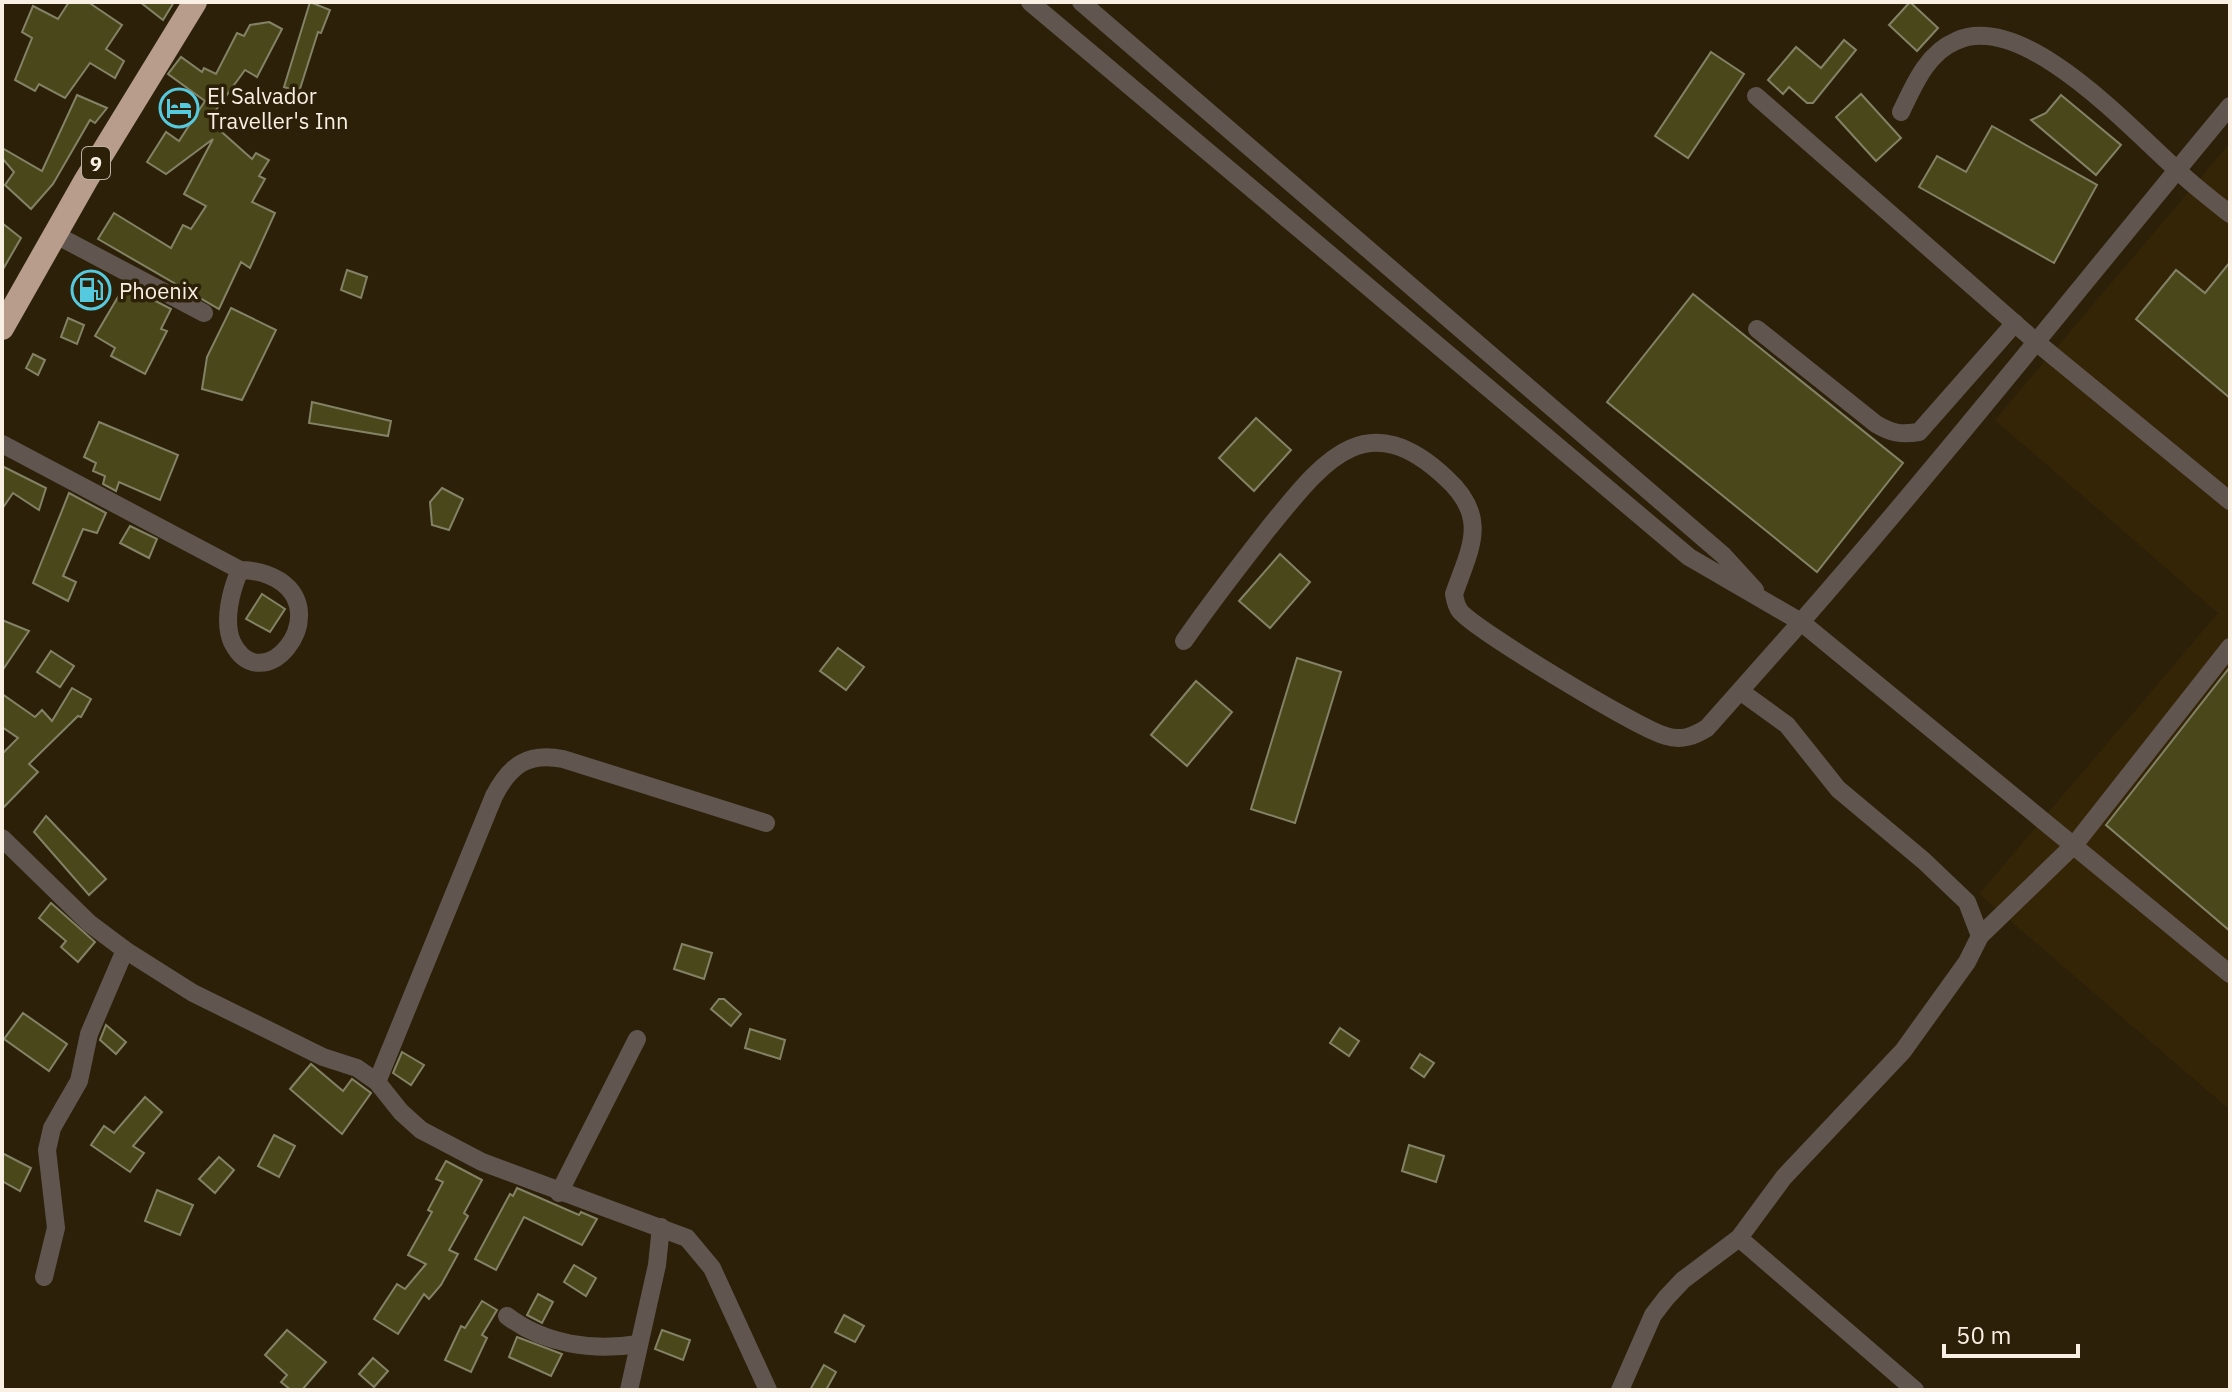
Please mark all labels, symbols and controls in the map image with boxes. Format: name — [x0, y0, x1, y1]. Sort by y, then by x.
place label: El Salvador Traveller's Inn — [207, 81, 349, 135]
hotel icon: El Salvador Traveller's Inn — [158, 87, 200, 129]
road number: 9 — [82, 147, 110, 179]
fuel station icon: Phoenix — [70, 269, 112, 311]
place label: Phoenix — [119, 276, 198, 305]
scale bar — [1944, 1308, 2078, 1358]
text: 50 m — [1956, 1319, 2011, 1351]

